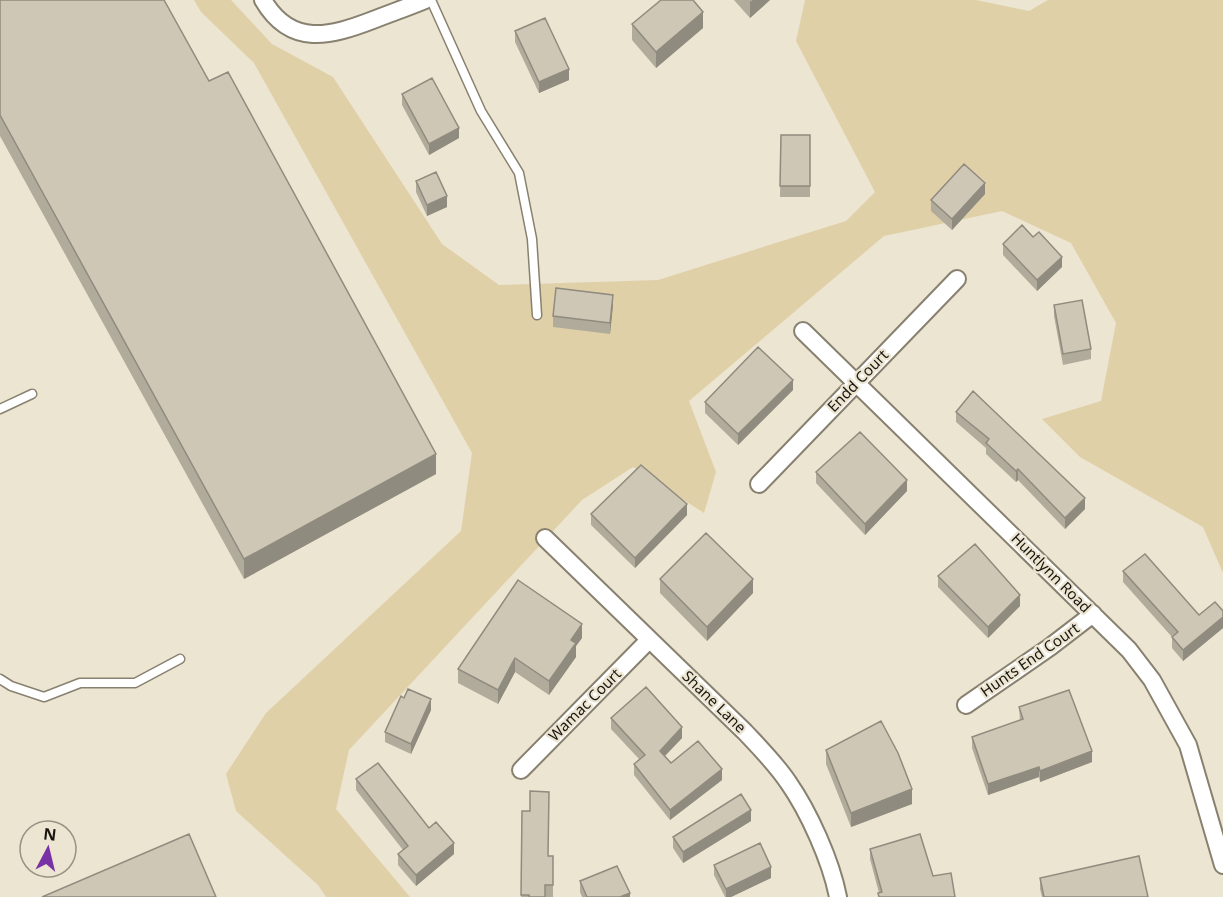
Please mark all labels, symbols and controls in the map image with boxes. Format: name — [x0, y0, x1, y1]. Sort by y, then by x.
street label: Endd Court — [823, 344, 892, 416]
street label: Huntlynn Road — [1007, 528, 1096, 617]
street label: Hunts End Court — [976, 617, 1083, 701]
street label: Wamac Court — [544, 663, 625, 745]
street label: Shane Lane — [678, 666, 751, 737]
north arrow — [18, 819, 78, 879]
text: N — [42, 822, 58, 846]

